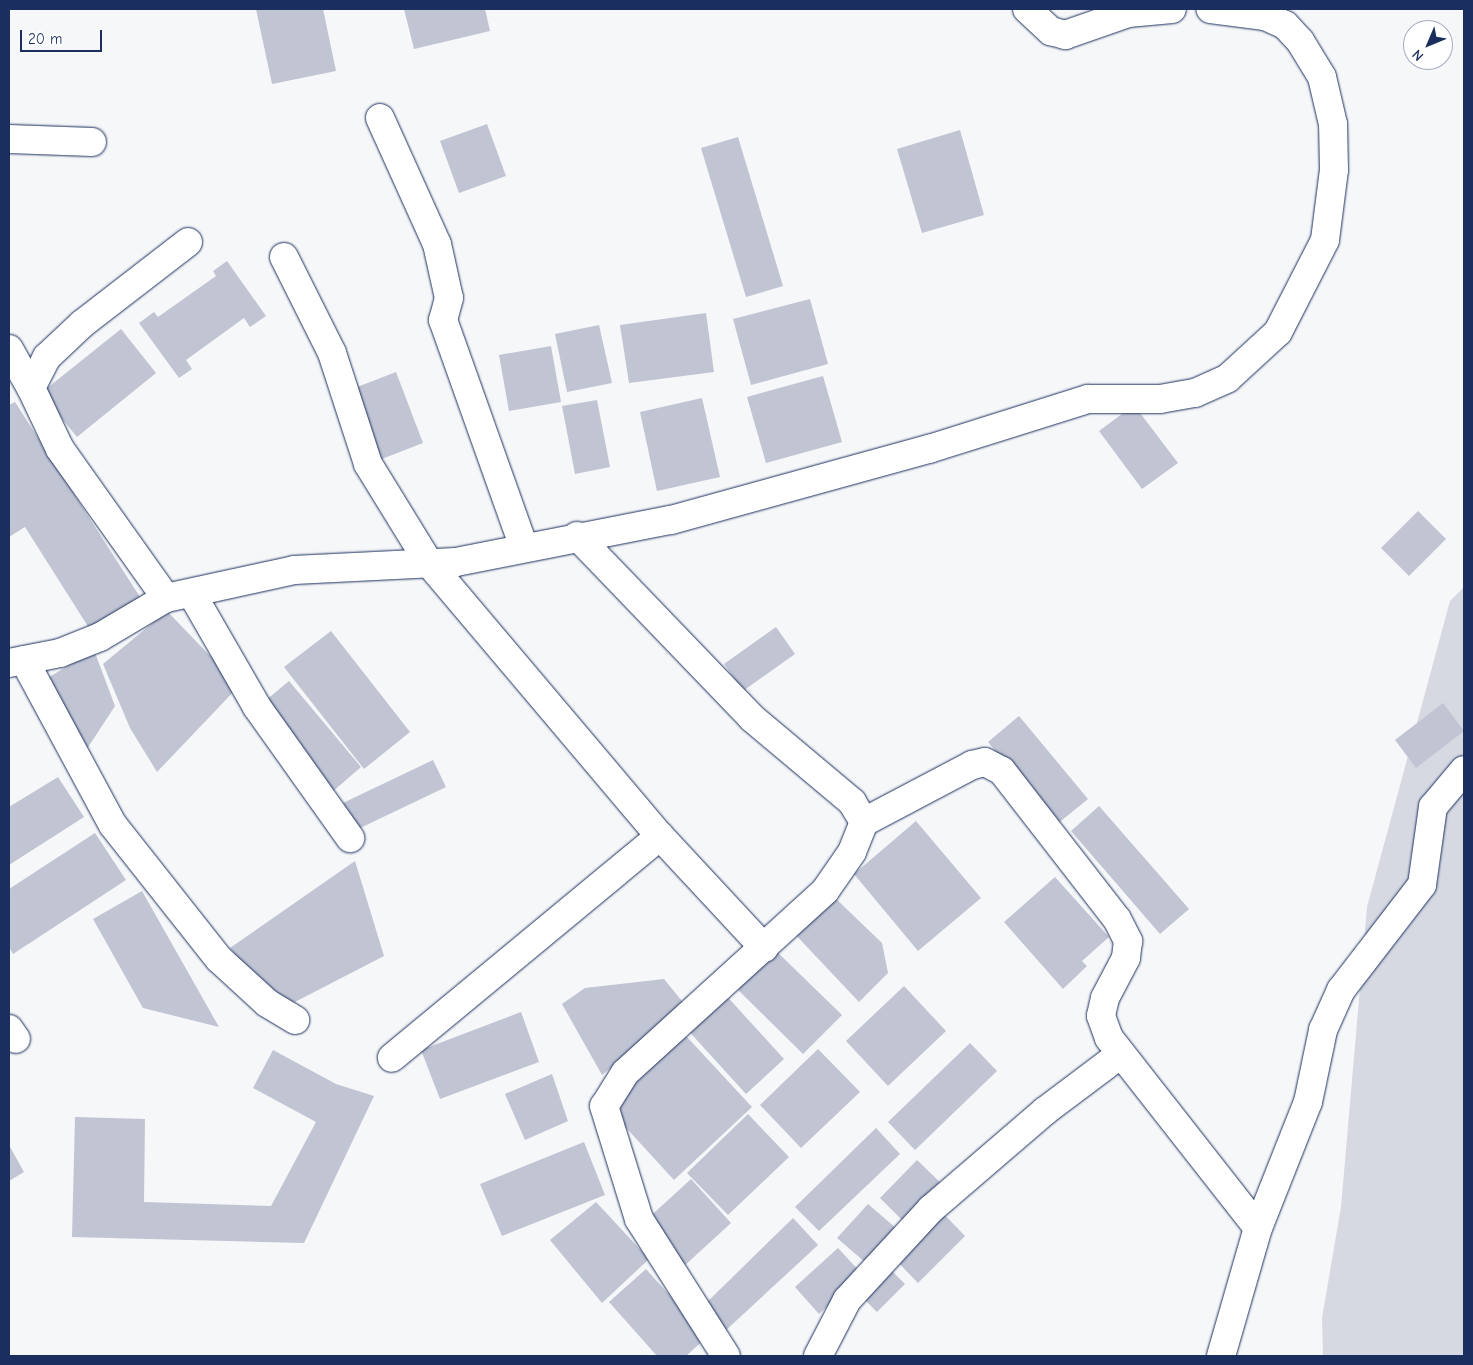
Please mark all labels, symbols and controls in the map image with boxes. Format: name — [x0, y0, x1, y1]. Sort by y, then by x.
scale bar — [22, 20, 105, 52]
north arrow — [1403, 20, 1453, 70]
text: 20 m — [28, 30, 62, 48]
text: N — [1409, 46, 1427, 65]

